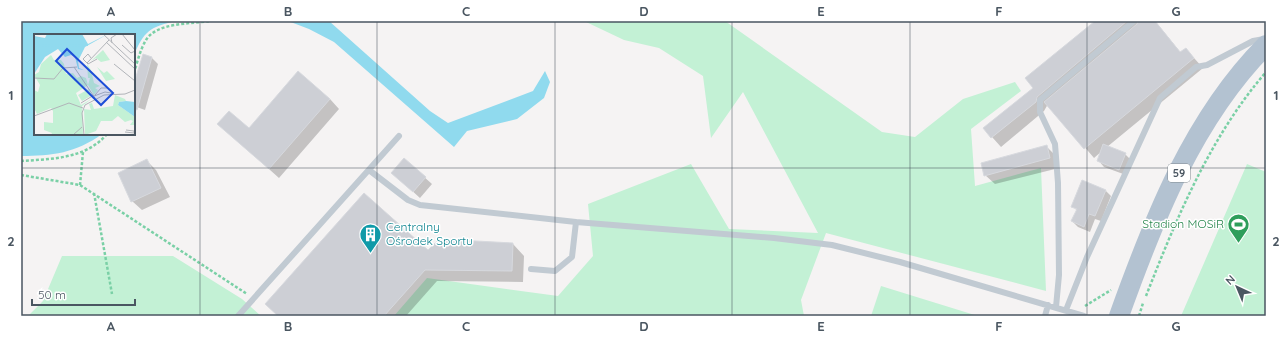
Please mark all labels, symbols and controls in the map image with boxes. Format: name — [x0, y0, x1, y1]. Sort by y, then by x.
text: A — [107, 3, 116, 19]
text: B — [284, 3, 292, 19]
text: C — [462, 3, 470, 19]
text: D — [639, 3, 649, 19]
text: E — [817, 3, 825, 19]
text: F — [995, 3, 1003, 19]
text: G — [1171, 3, 1181, 19]
inset map — [34, 34, 135, 135]
text: 1 — [8, 87, 14, 103]
text: 1 — [1273, 87, 1279, 103]
road number: 59 — [1168, 164, 1190, 182]
sports icon: Stadion MOSiR — [1226, 211, 1252, 244]
place label: Stadion MOSiR — [1142, 216, 1224, 231]
place label: Centralny Ośrodek Sportu — [386, 219, 473, 248]
building icon: Centralny Ośrodek Sportu — [358, 221, 384, 254]
text: 2 — [7, 233, 15, 249]
text: 2 — [1272, 233, 1280, 249]
north arrow — [1217, 267, 1257, 307]
text: N — [1222, 272, 1238, 288]
scale bar — [32, 281, 135, 307]
text: 50 m — [38, 287, 66, 302]
text: A — [107, 318, 116, 334]
text: B — [284, 318, 292, 334]
text: C — [462, 318, 470, 334]
text: D — [639, 318, 649, 334]
text: E — [817, 318, 825, 334]
text: F — [995, 318, 1003, 334]
text: G — [1171, 318, 1181, 334]

